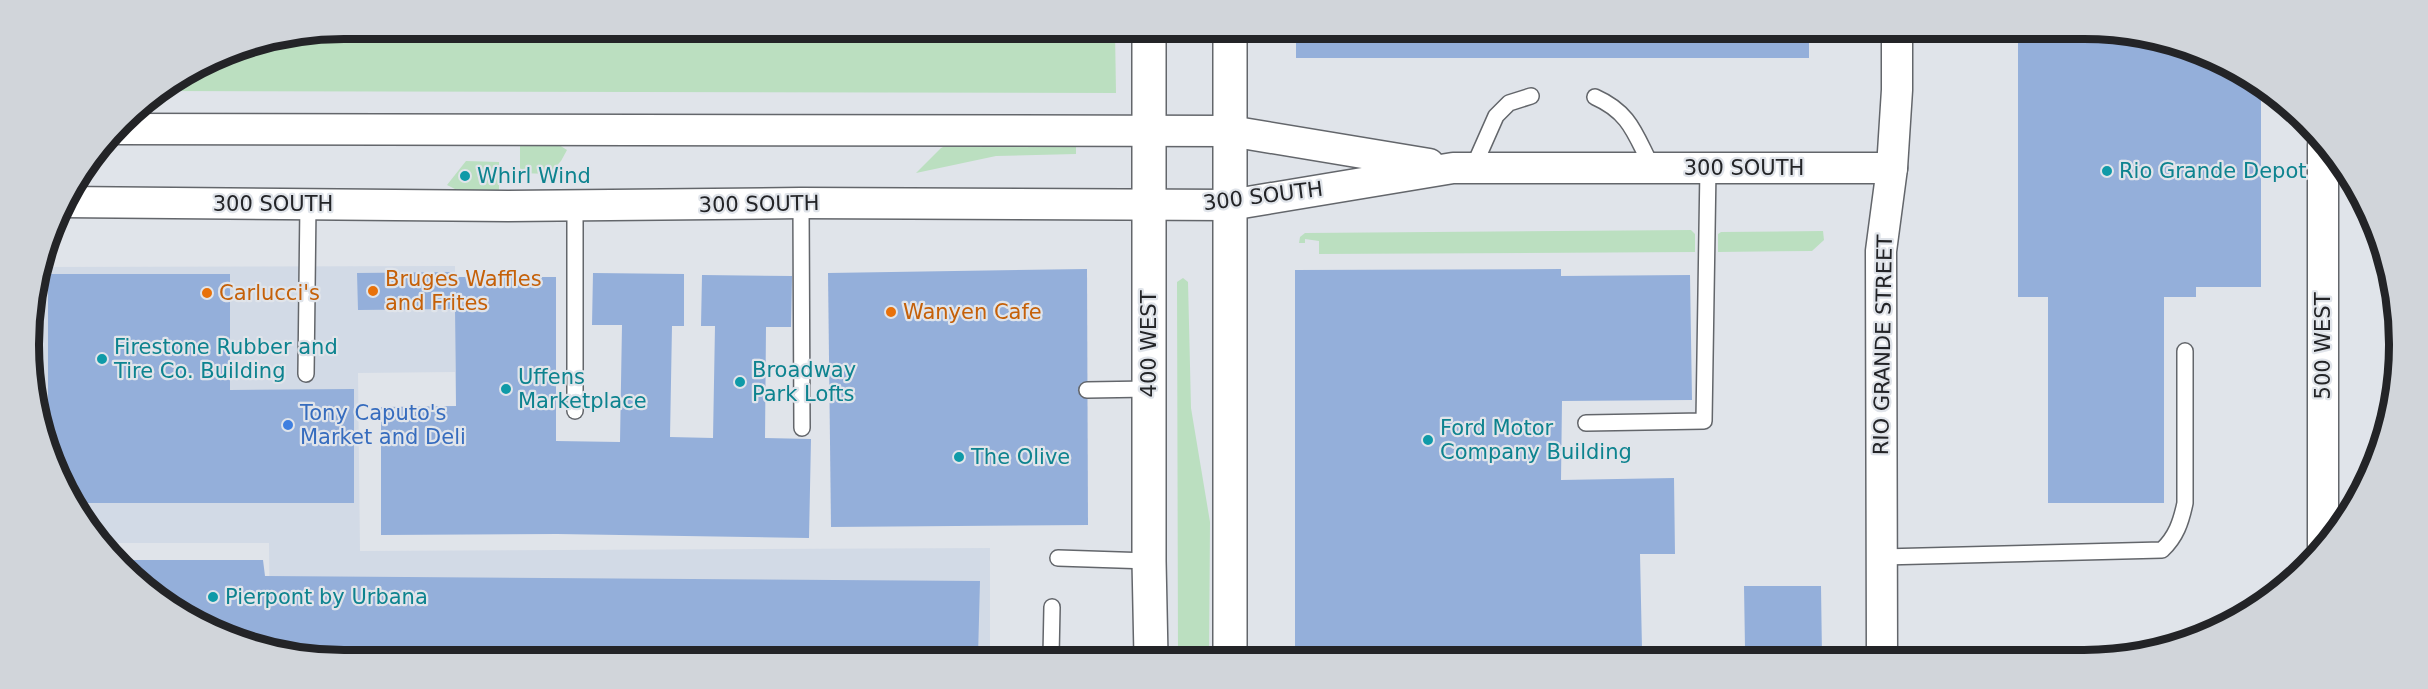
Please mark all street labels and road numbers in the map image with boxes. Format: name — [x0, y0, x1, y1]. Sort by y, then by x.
street label: 300 SOUTH — [1684, 156, 1804, 180]
street label: 300 SOUTH — [1202, 177, 1324, 215]
street label: 300 SOUTH — [698, 191, 820, 217]
street label: 300 SOUTH — [213, 192, 333, 216]
street label: RIO GRANDE STREET — [1869, 234, 1897, 455]
street label: 400 WEST — [1137, 290, 1161, 397]
street label: 500 WEST — [2311, 292, 2335, 399]

